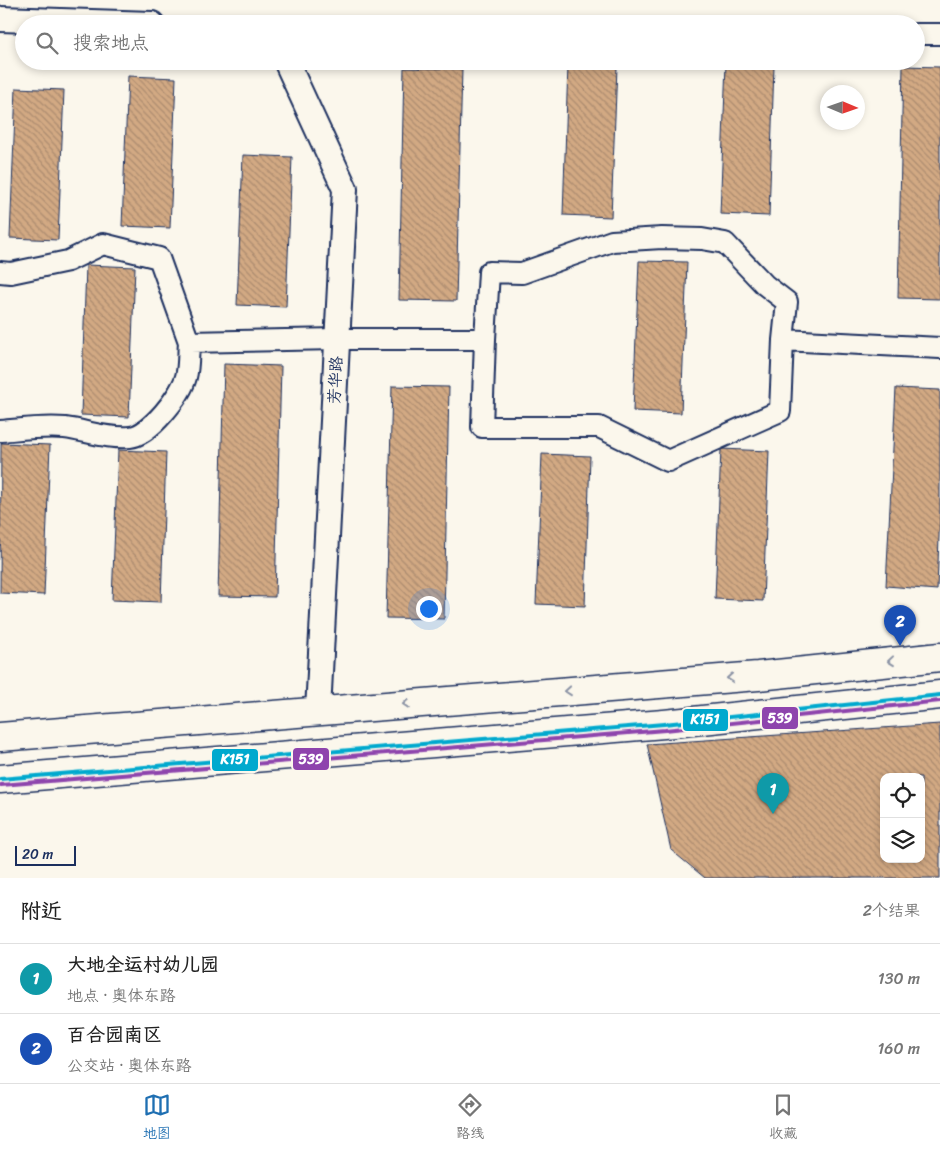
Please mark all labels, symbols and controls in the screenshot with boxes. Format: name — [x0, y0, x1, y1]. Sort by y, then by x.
search box — [15, 15, 925, 70]
text: 搜索地点 — [73, 26, 149, 59]
icon: search — [33, 29, 61, 57]
north arrow — [820, 85, 865, 130]
street label: 芳华路 — [319, 355, 351, 405]
your location — [416, 596, 442, 622]
pin: 2 — [884, 605, 916, 646]
one-way arrow — [887, 655, 895, 666]
one-way arrow — [726, 672, 734, 683]
one-way arrow — [564, 686, 572, 697]
one-way arrow — [402, 699, 410, 710]
line badge: 539 — [761, 706, 799, 730]
text: 539 — [768, 706, 793, 731]
text: K151 — [689, 707, 720, 732]
line badge: K151 — [682, 708, 729, 732]
text: K151 — [219, 747, 250, 772]
line badge: 539 — [292, 747, 330, 771]
text: 539 — [299, 747, 324, 772]
line badge: K151 — [211, 748, 259, 772]
pin: 1 — [757, 773, 789, 814]
map controls — [880, 773, 925, 863]
button: locate — [880, 773, 925, 818]
button: layers — [880, 818, 925, 863]
text: 20 m — [22, 842, 53, 867]
scale bar — [15, 843, 76, 866]
text: 附近 — [20, 892, 62, 930]
text: 2个结果 — [863, 896, 920, 925]
text: 大地全运村幼儿园 — [67, 948, 219, 981]
text: 1 — [33, 964, 39, 993]
text: 130 m — [878, 964, 920, 993]
text: 地点 · 奥体东路 — [67, 981, 176, 1010]
text: 百合园南区 — [67, 1018, 162, 1051]
text: 2 — [31, 1034, 41, 1063]
text: 160 m — [877, 1034, 920, 1063]
text: 公交站 · 奥体东路 — [67, 1051, 192, 1080]
tab: 地图 — [143, 1091, 171, 1146]
tab: 路线 — [456, 1091, 484, 1146]
tab: 收藏 — [769, 1091, 797, 1146]

